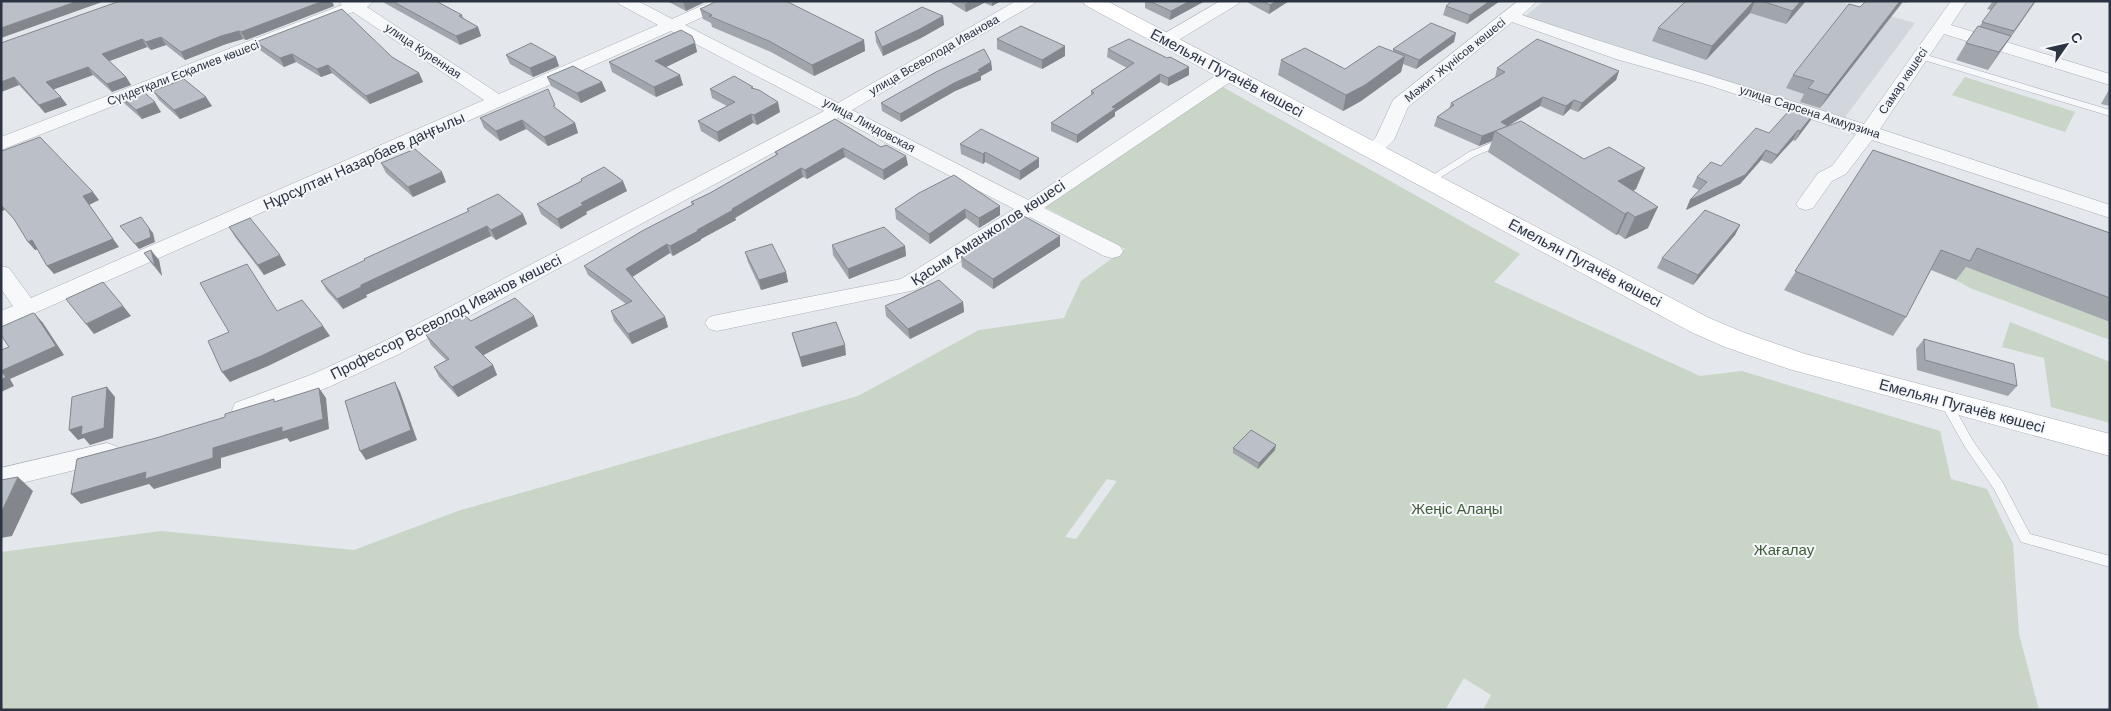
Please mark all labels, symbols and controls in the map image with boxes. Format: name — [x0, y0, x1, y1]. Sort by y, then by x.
street label: улица Всеволода Иванова — [866, 11, 1002, 99]
street label: Мәжит Жүнісов көшесі — [1401, 14, 1509, 106]
street label: улица Куренная — [382, 20, 464, 82]
north arrow — [2041, 20, 2091, 70]
street label: Емельян Пугачёв көшесі — [1147, 24, 1307, 122]
text: С — [2066, 29, 2087, 47]
street label: Сүндетқали Есқалиев көшесі — [105, 37, 261, 109]
street label: Самар көшесі — [1875, 45, 1931, 117]
street label: улица Сарсена Акмурзина — [1738, 82, 1883, 142]
street label: улица Линдовская — [820, 94, 918, 156]
street label: Нұрсұлтан Назарбаев даңғылы — [260, 107, 468, 215]
street label: Қасым Аманжолов көшесі — [907, 176, 1069, 290]
street label: Емельян Пугачёв көшесі — [1505, 214, 1665, 312]
street label: Профессор Всеволод Иванов көшесі — [327, 250, 565, 384]
street label: Емельян Пугачёв көшесі — [1877, 374, 2047, 438]
park label: Жеңіс Алаңы — [1411, 499, 1503, 519]
park label: Жағалау — [1754, 540, 1815, 560]

